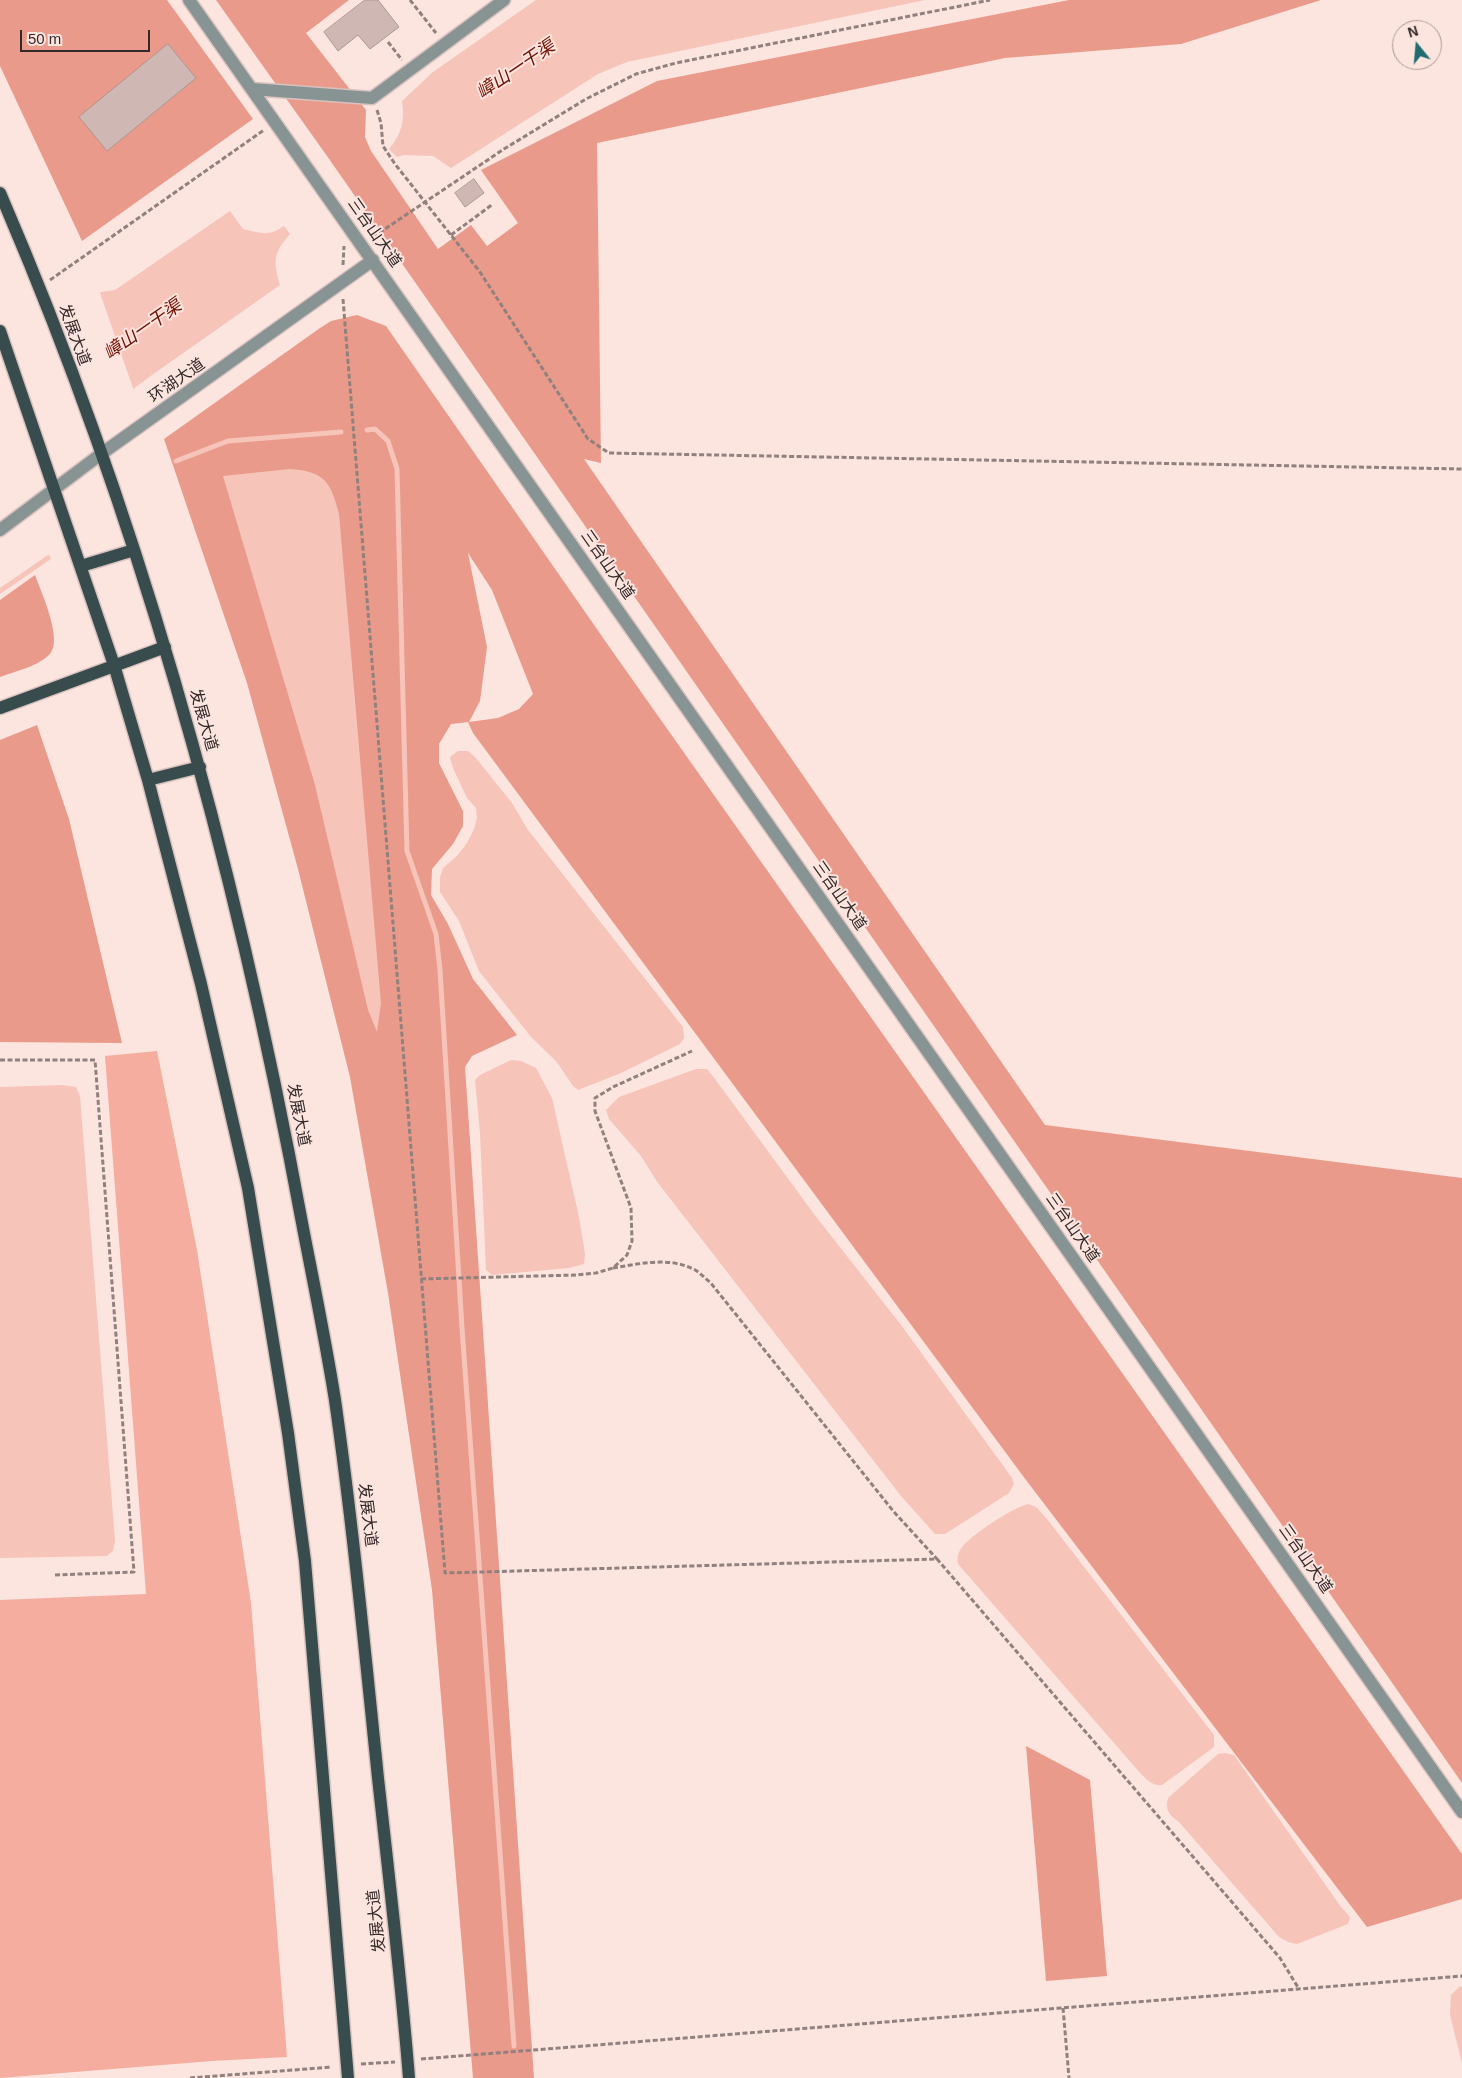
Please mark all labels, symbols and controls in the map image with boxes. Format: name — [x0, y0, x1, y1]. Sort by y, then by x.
scale bar — [22, 20, 152, 52]
north arrow — [1392, 20, 1442, 70]
text: N — [1406, 22, 1420, 41]
text: 50 m — [28, 30, 61, 47]
water label: 嶂山一干渠 — [473, 36, 559, 104]
street label: 三台山大道 — [343, 195, 405, 271]
water label: 嶂山一干渠 — [100, 295, 186, 365]
street label: 发展大道 — [54, 302, 94, 368]
street label: 环湖大道 — [145, 355, 209, 407]
street label: 三台山大道 — [576, 527, 638, 603]
street label: 发展大道 — [185, 687, 221, 753]
street label: 三台山大道 — [808, 858, 870, 934]
street label: 发展大道 — [282, 1082, 314, 1148]
street label: 三台山大道 — [1041, 1190, 1103, 1266]
street label: 发展大道 — [354, 1482, 380, 1548]
street label: 三台山大道 — [1274, 1521, 1336, 1597]
street label: 发展大道 — [364, 1888, 390, 1954]

